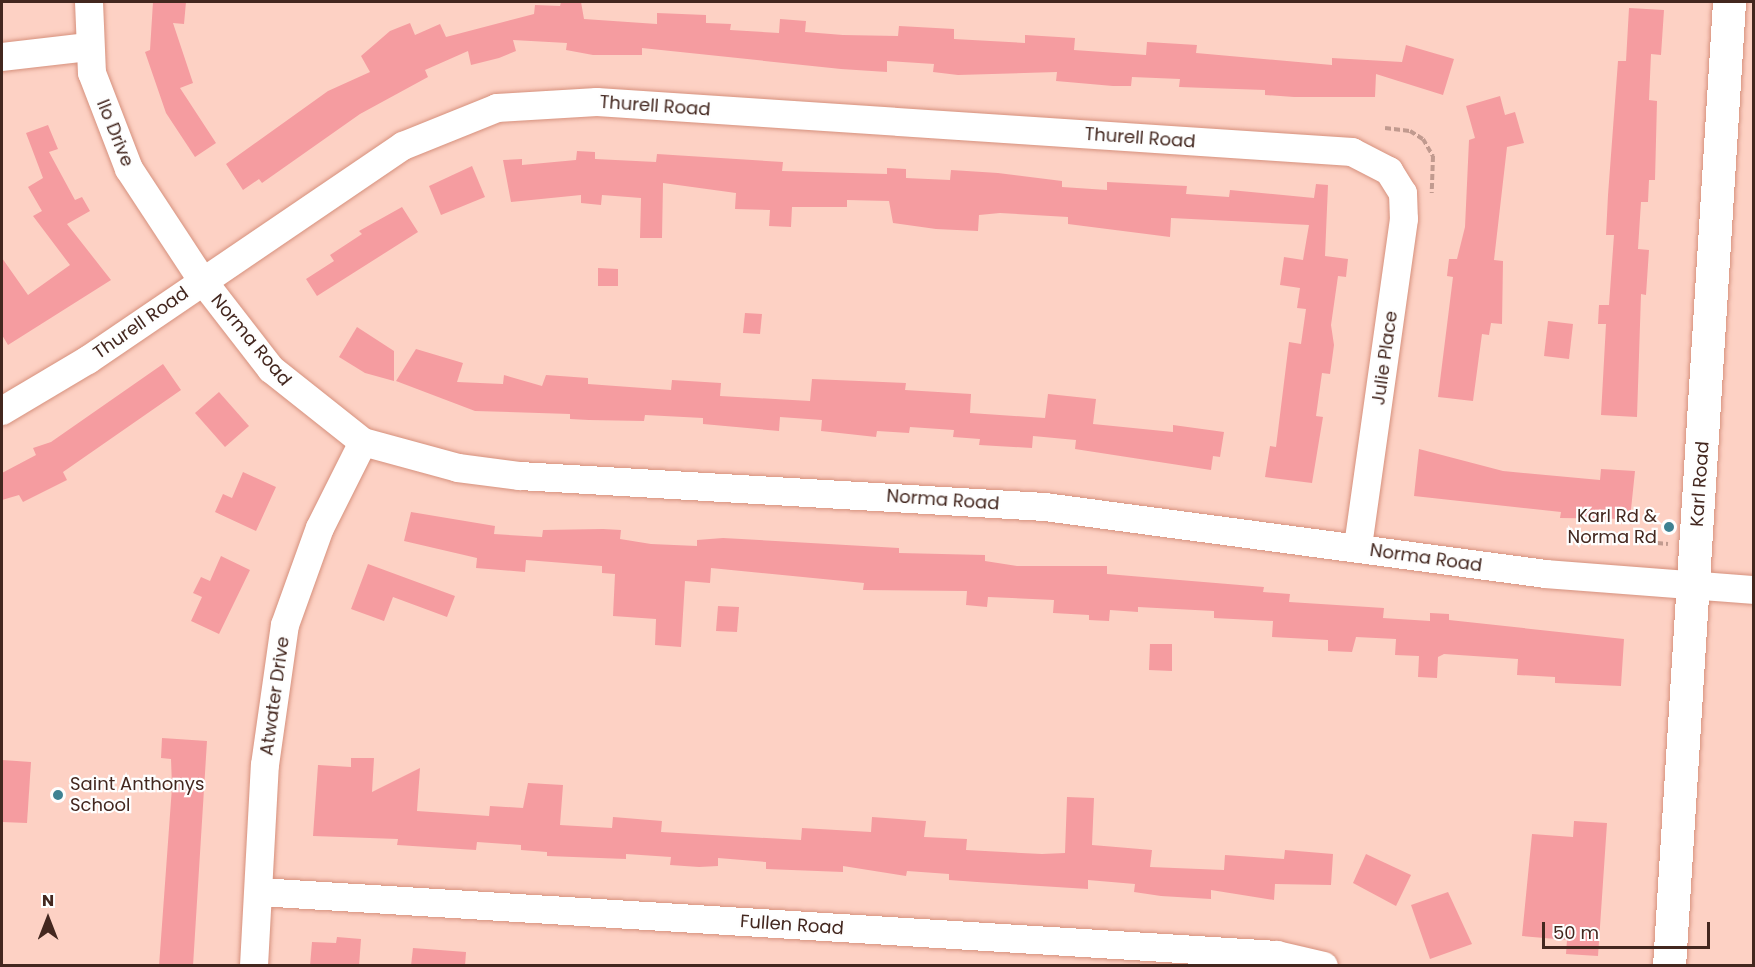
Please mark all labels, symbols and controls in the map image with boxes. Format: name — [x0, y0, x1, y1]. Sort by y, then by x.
street label: Thurell Road — [599, 91, 711, 121]
street label: Ilo Drive — [92, 96, 138, 170]
street label: Thurell Road — [1084, 123, 1196, 153]
street label: Thurell Road — [89, 282, 193, 364]
street label: Norma Road — [206, 290, 296, 390]
street label: Julie Place — [1368, 309, 1402, 407]
street label: Karl Road — [1686, 441, 1714, 527]
street label: Norma Road — [886, 485, 1000, 515]
place label: Karl Rd & Norma Rd — [1567, 506, 1657, 548]
marker: Karl Rd & Norma Rd — [1662, 520, 1676, 534]
street label: Norma Road — [1368, 539, 1484, 577]
street label: Atwater Drive — [256, 635, 294, 757]
place label: Saint Anthonys School — [70, 774, 204, 816]
marker: Saint Anthonys School — [51, 788, 65, 802]
north arrow — [18, 889, 78, 949]
text: N — [42, 889, 54, 912]
scale bar — [1545, 910, 1713, 948]
street label: Fullen Road — [740, 911, 844, 939]
text: 50 m — [1553, 920, 1599, 945]

